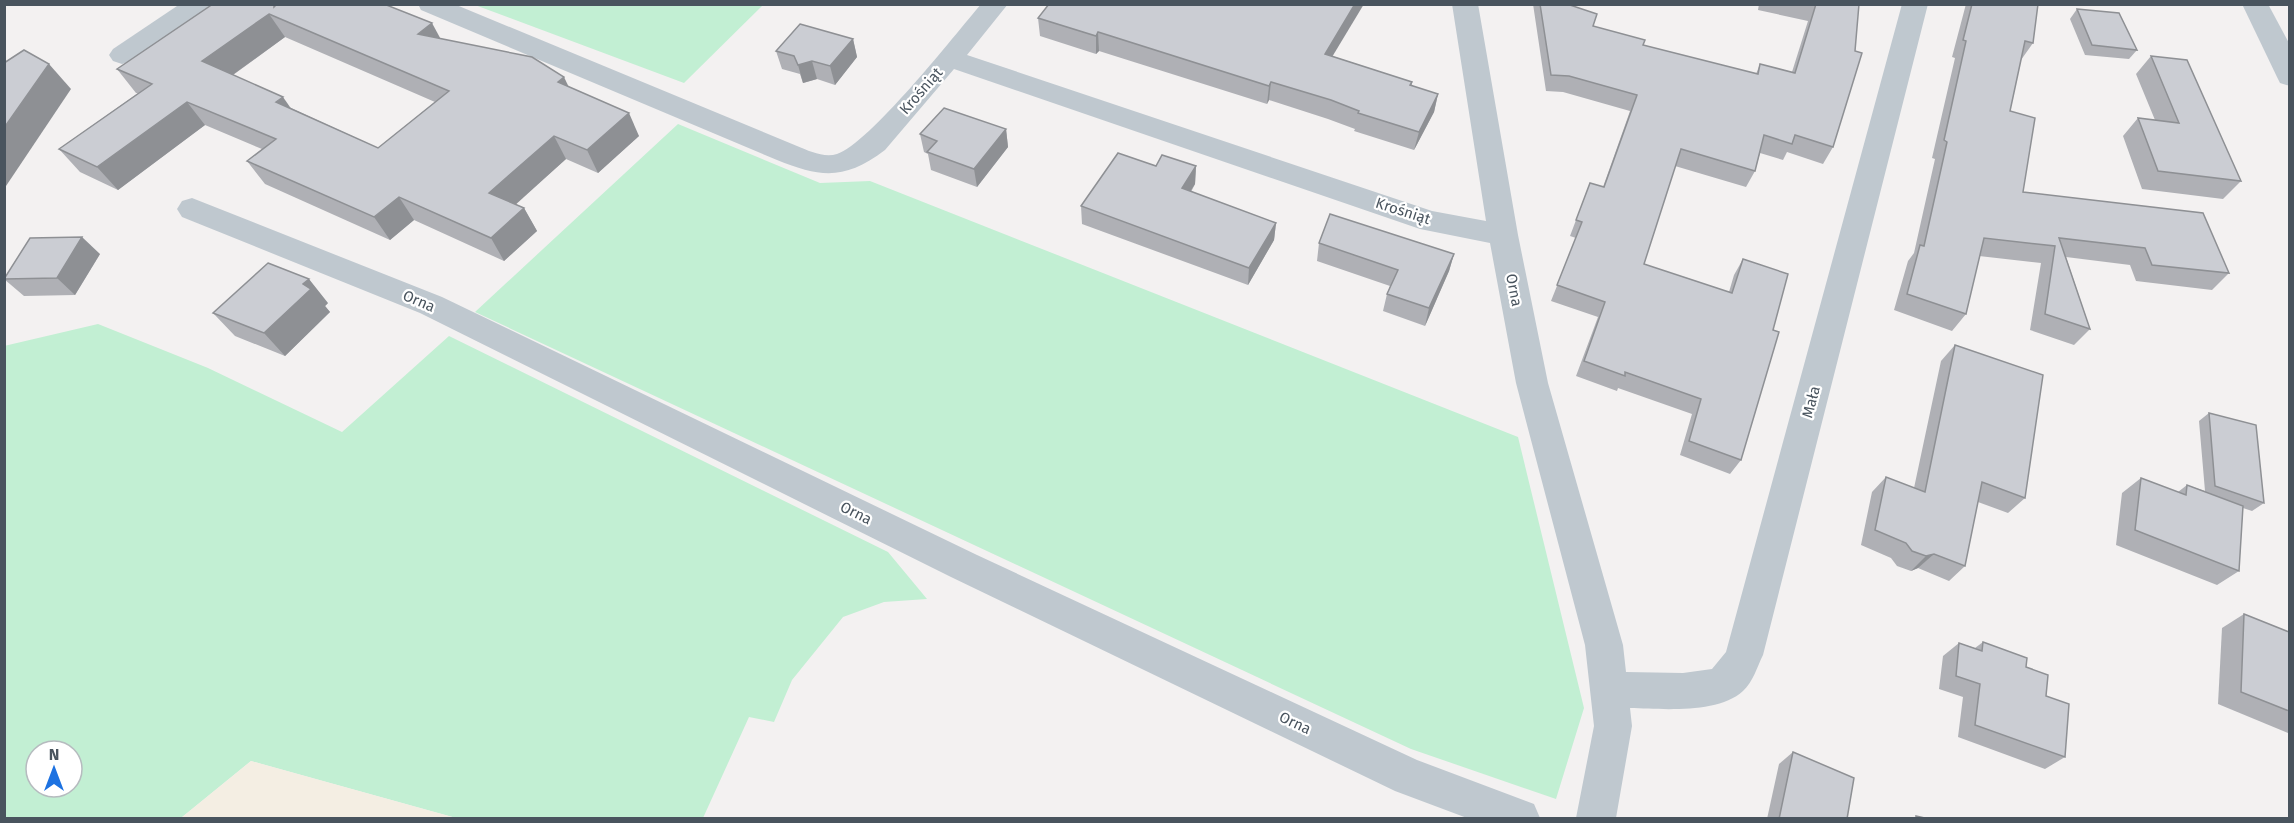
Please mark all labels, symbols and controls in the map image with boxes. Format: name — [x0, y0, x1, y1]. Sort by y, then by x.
street label: Krośniąt — [896, 63, 947, 118]
street label: Krośniąt — [1373, 194, 1433, 228]
street label: Orna — [1502, 272, 1526, 308]
street label: Orna — [400, 286, 438, 316]
street label: Mała — [1798, 384, 1824, 420]
street label: Orna — [837, 498, 875, 528]
street label: Orna — [1276, 708, 1314, 738]
north arrow — [24, 739, 84, 799]
text: N — [49, 745, 59, 764]

